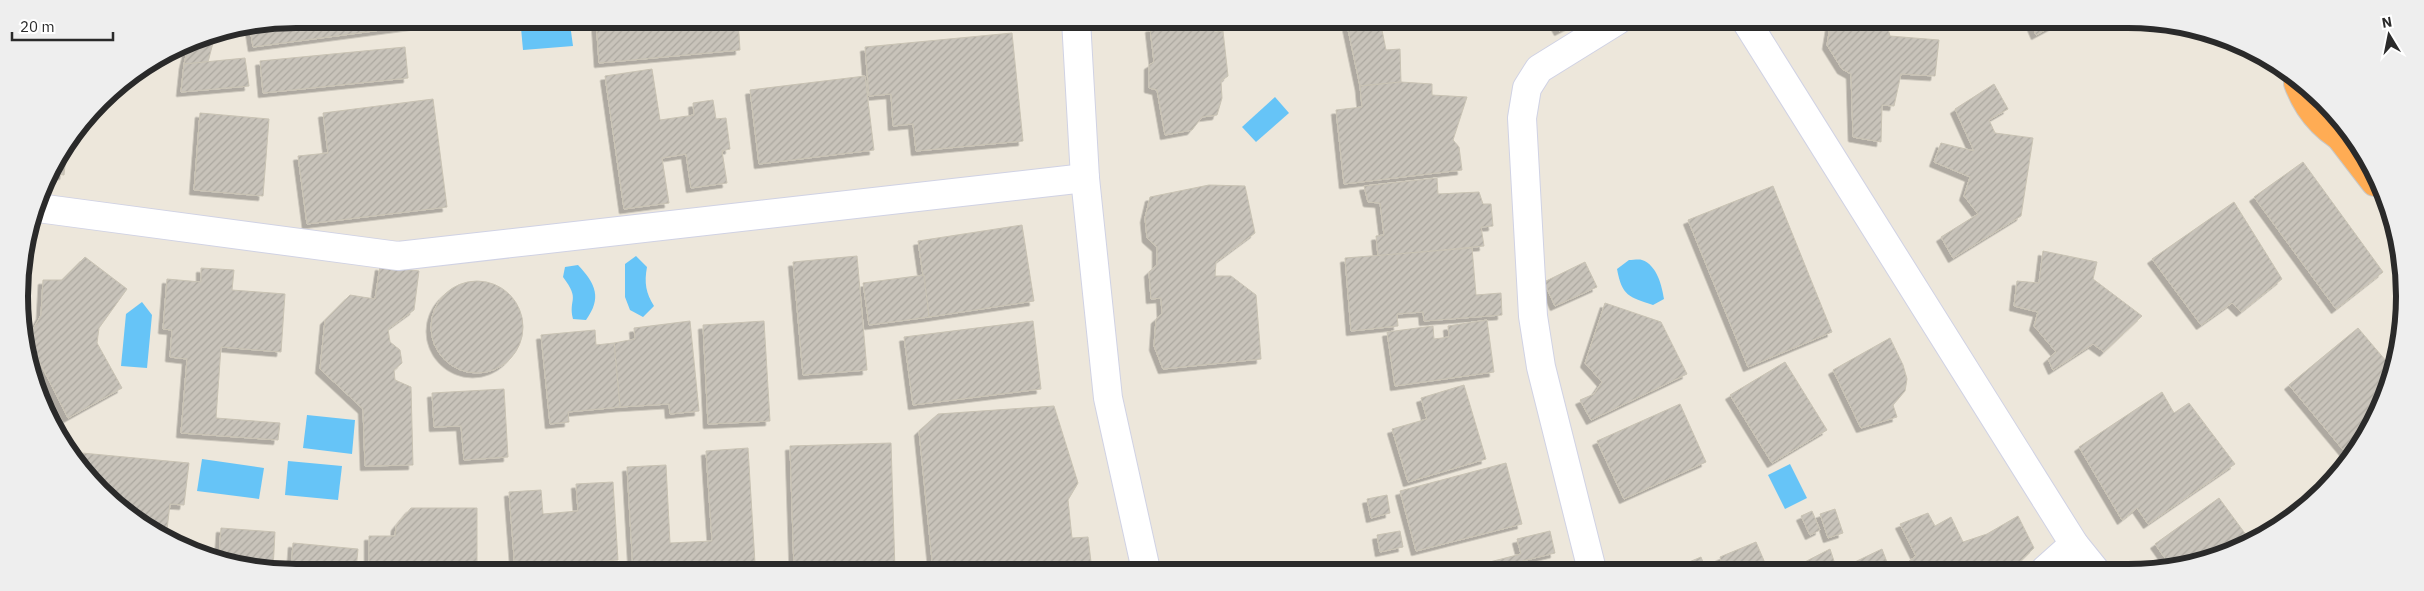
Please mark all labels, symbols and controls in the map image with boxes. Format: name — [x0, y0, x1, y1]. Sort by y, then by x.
scale bar — [12, 10, 114, 42]
north arrow — [2364, 10, 2414, 60]
text: N — [2380, 12, 2393, 32]
text: 20 m — [20, 17, 55, 36]

